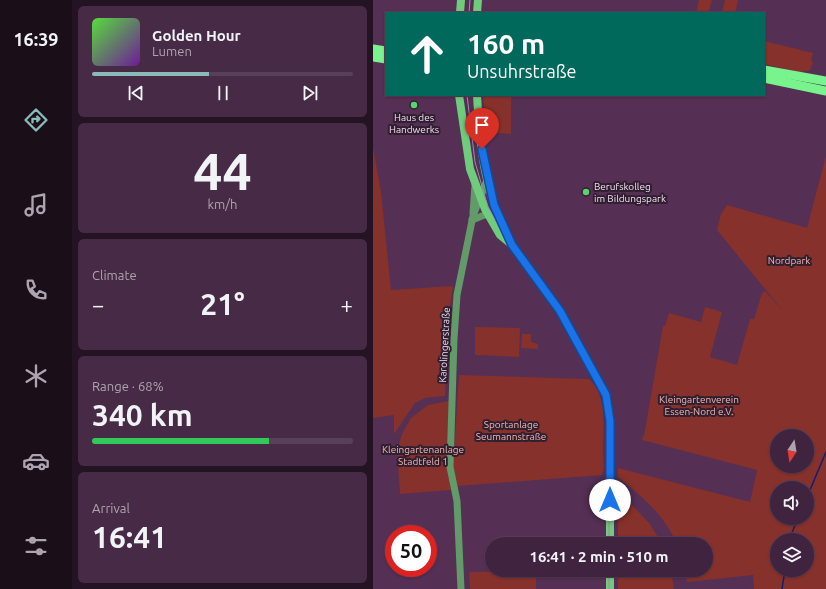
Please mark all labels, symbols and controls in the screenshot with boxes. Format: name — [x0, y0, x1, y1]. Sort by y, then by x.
text: Golden Hour — [152, 27, 241, 44]
icon: ahead — [401, 28, 453, 80]
text: 160 m — [467, 28, 545, 59]
text: 16:39 — [13, 29, 59, 49]
text: Lumen — [152, 44, 192, 58]
text: Unsuhrstraße — [467, 61, 577, 81]
icon: previous — [125, 82, 147, 104]
icon: pause — [212, 82, 234, 104]
icon: next — [299, 82, 321, 104]
marker: Haus des Handwerks — [409, 100, 419, 110]
icon: directions — [22, 106, 50, 134]
pin — [465, 108, 499, 149]
place label: Haus des Handwerks — [389, 112, 439, 135]
icon: arrive — [471, 114, 493, 136]
text: 44 — [193, 142, 252, 200]
place label: Berufskolleg im Bildungspark — [594, 181, 666, 204]
marker: Berufskolleg im Bildungspark — [581, 187, 591, 197]
icon: music — [22, 191, 50, 219]
text: km/h — [207, 197, 238, 211]
park label: Nordpark — [768, 255, 810, 266]
text: Climate — [92, 268, 137, 282]
icon: phone — [22, 276, 50, 304]
text: 21° — [200, 287, 245, 321]
text: − — [92, 292, 104, 317]
text: + — [341, 292, 353, 317]
street label: Karolingerstraße — [437, 307, 452, 383]
icon: climate — [22, 362, 50, 390]
text: Range · 68% — [92, 379, 164, 393]
park label: Kleingartenverein Essen-Nord e.V. — [659, 394, 739, 417]
text: 340 km — [92, 398, 193, 432]
park label: Sportanlage Seumannstraße — [476, 419, 546, 442]
north arrow — [770, 429, 814, 473]
map controls — [770, 429, 814, 577]
park label: Kleingartenanlage Stadtfeld 1 — [382, 444, 464, 467]
icon: car — [22, 447, 50, 475]
position arrow — [589, 479, 631, 521]
button: sound — [770, 481, 814, 525]
text: Arrival — [92, 501, 130, 515]
text: 16:41 — [92, 520, 167, 554]
speed limit sign: 50 — [385, 525, 437, 577]
icon: filters — [22, 532, 50, 560]
button: layers — [770, 533, 814, 577]
text: 16:41 · 2 min · 510 m — [530, 548, 668, 565]

